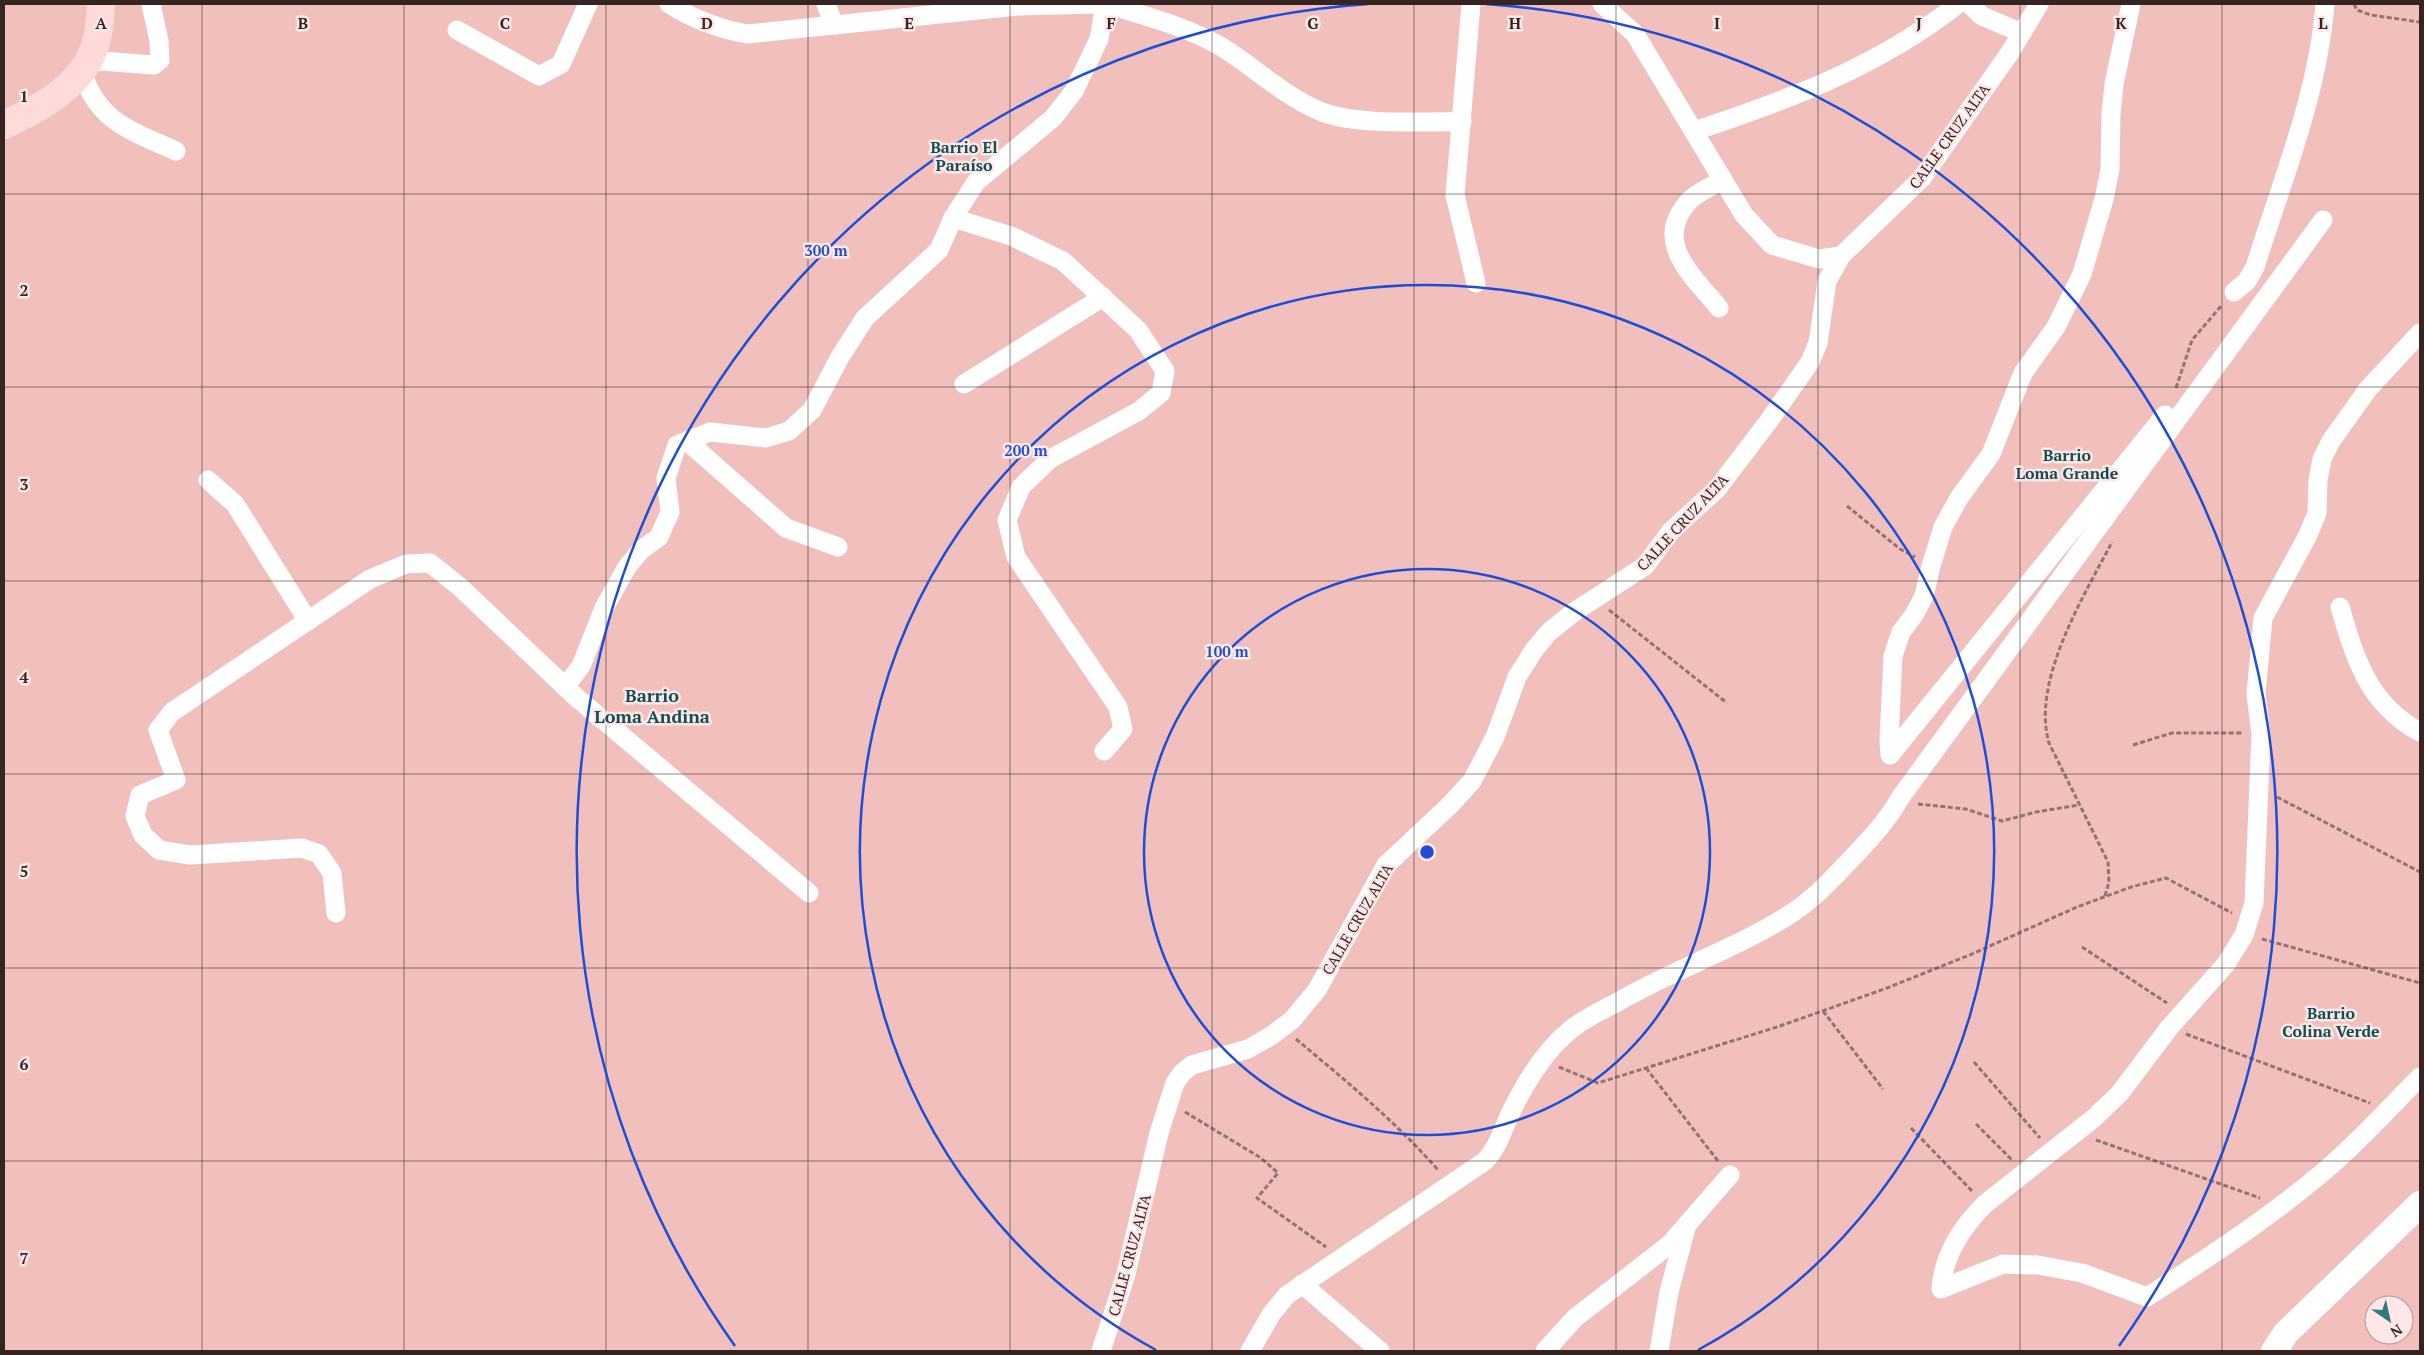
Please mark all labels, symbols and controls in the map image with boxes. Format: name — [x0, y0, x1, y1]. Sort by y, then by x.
text: A — [95, 12, 107, 34]
text: B — [298, 12, 308, 34]
text: C — [500, 12, 510, 34]
text: D — [701, 12, 713, 34]
text: E — [904, 12, 914, 34]
text: F — [1106, 12, 1116, 34]
text: G — [1307, 12, 1319, 34]
text: H — [1509, 12, 1521, 34]
text: I — [1714, 12, 1720, 34]
text: J — [1916, 12, 1922, 34]
text: K — [2115, 12, 2127, 34]
text: L — [2318, 12, 2328, 34]
street label: CALLE CRUZ ALTA — [1904, 79, 1994, 193]
text: 1 — [19, 85, 29, 107]
district label: Barrio El Paraíso — [930, 136, 998, 176]
text: 300 m — [804, 240, 848, 260]
text: 2 — [19, 279, 29, 301]
text: 200 m — [1004, 440, 1048, 460]
district label: Barrio Loma Grande — [2016, 444, 2119, 484]
street label: CALLE CRUZ ALTA — [1632, 469, 1733, 575]
text: 3 — [19, 473, 29, 495]
text: 100 m — [1205, 641, 1249, 661]
text: 4 — [19, 666, 29, 688]
district label: Barrio Loma Andina — [594, 683, 710, 728]
centre of rings — [1418, 843, 1436, 861]
street label: CALLE CRUZ ALTA — [1317, 859, 1397, 978]
text: 5 — [19, 860, 29, 882]
district label: Barrio Colina Verde — [2282, 1002, 2380, 1042]
text: 6 — [19, 1053, 29, 1075]
street label: CALLE CRUZ ALTA — [1103, 1191, 1155, 1318]
text: 7 — [19, 1247, 29, 1269]
north arrow — [2364, 1295, 2414, 1345]
text: N — [2387, 1320, 2406, 1342]

